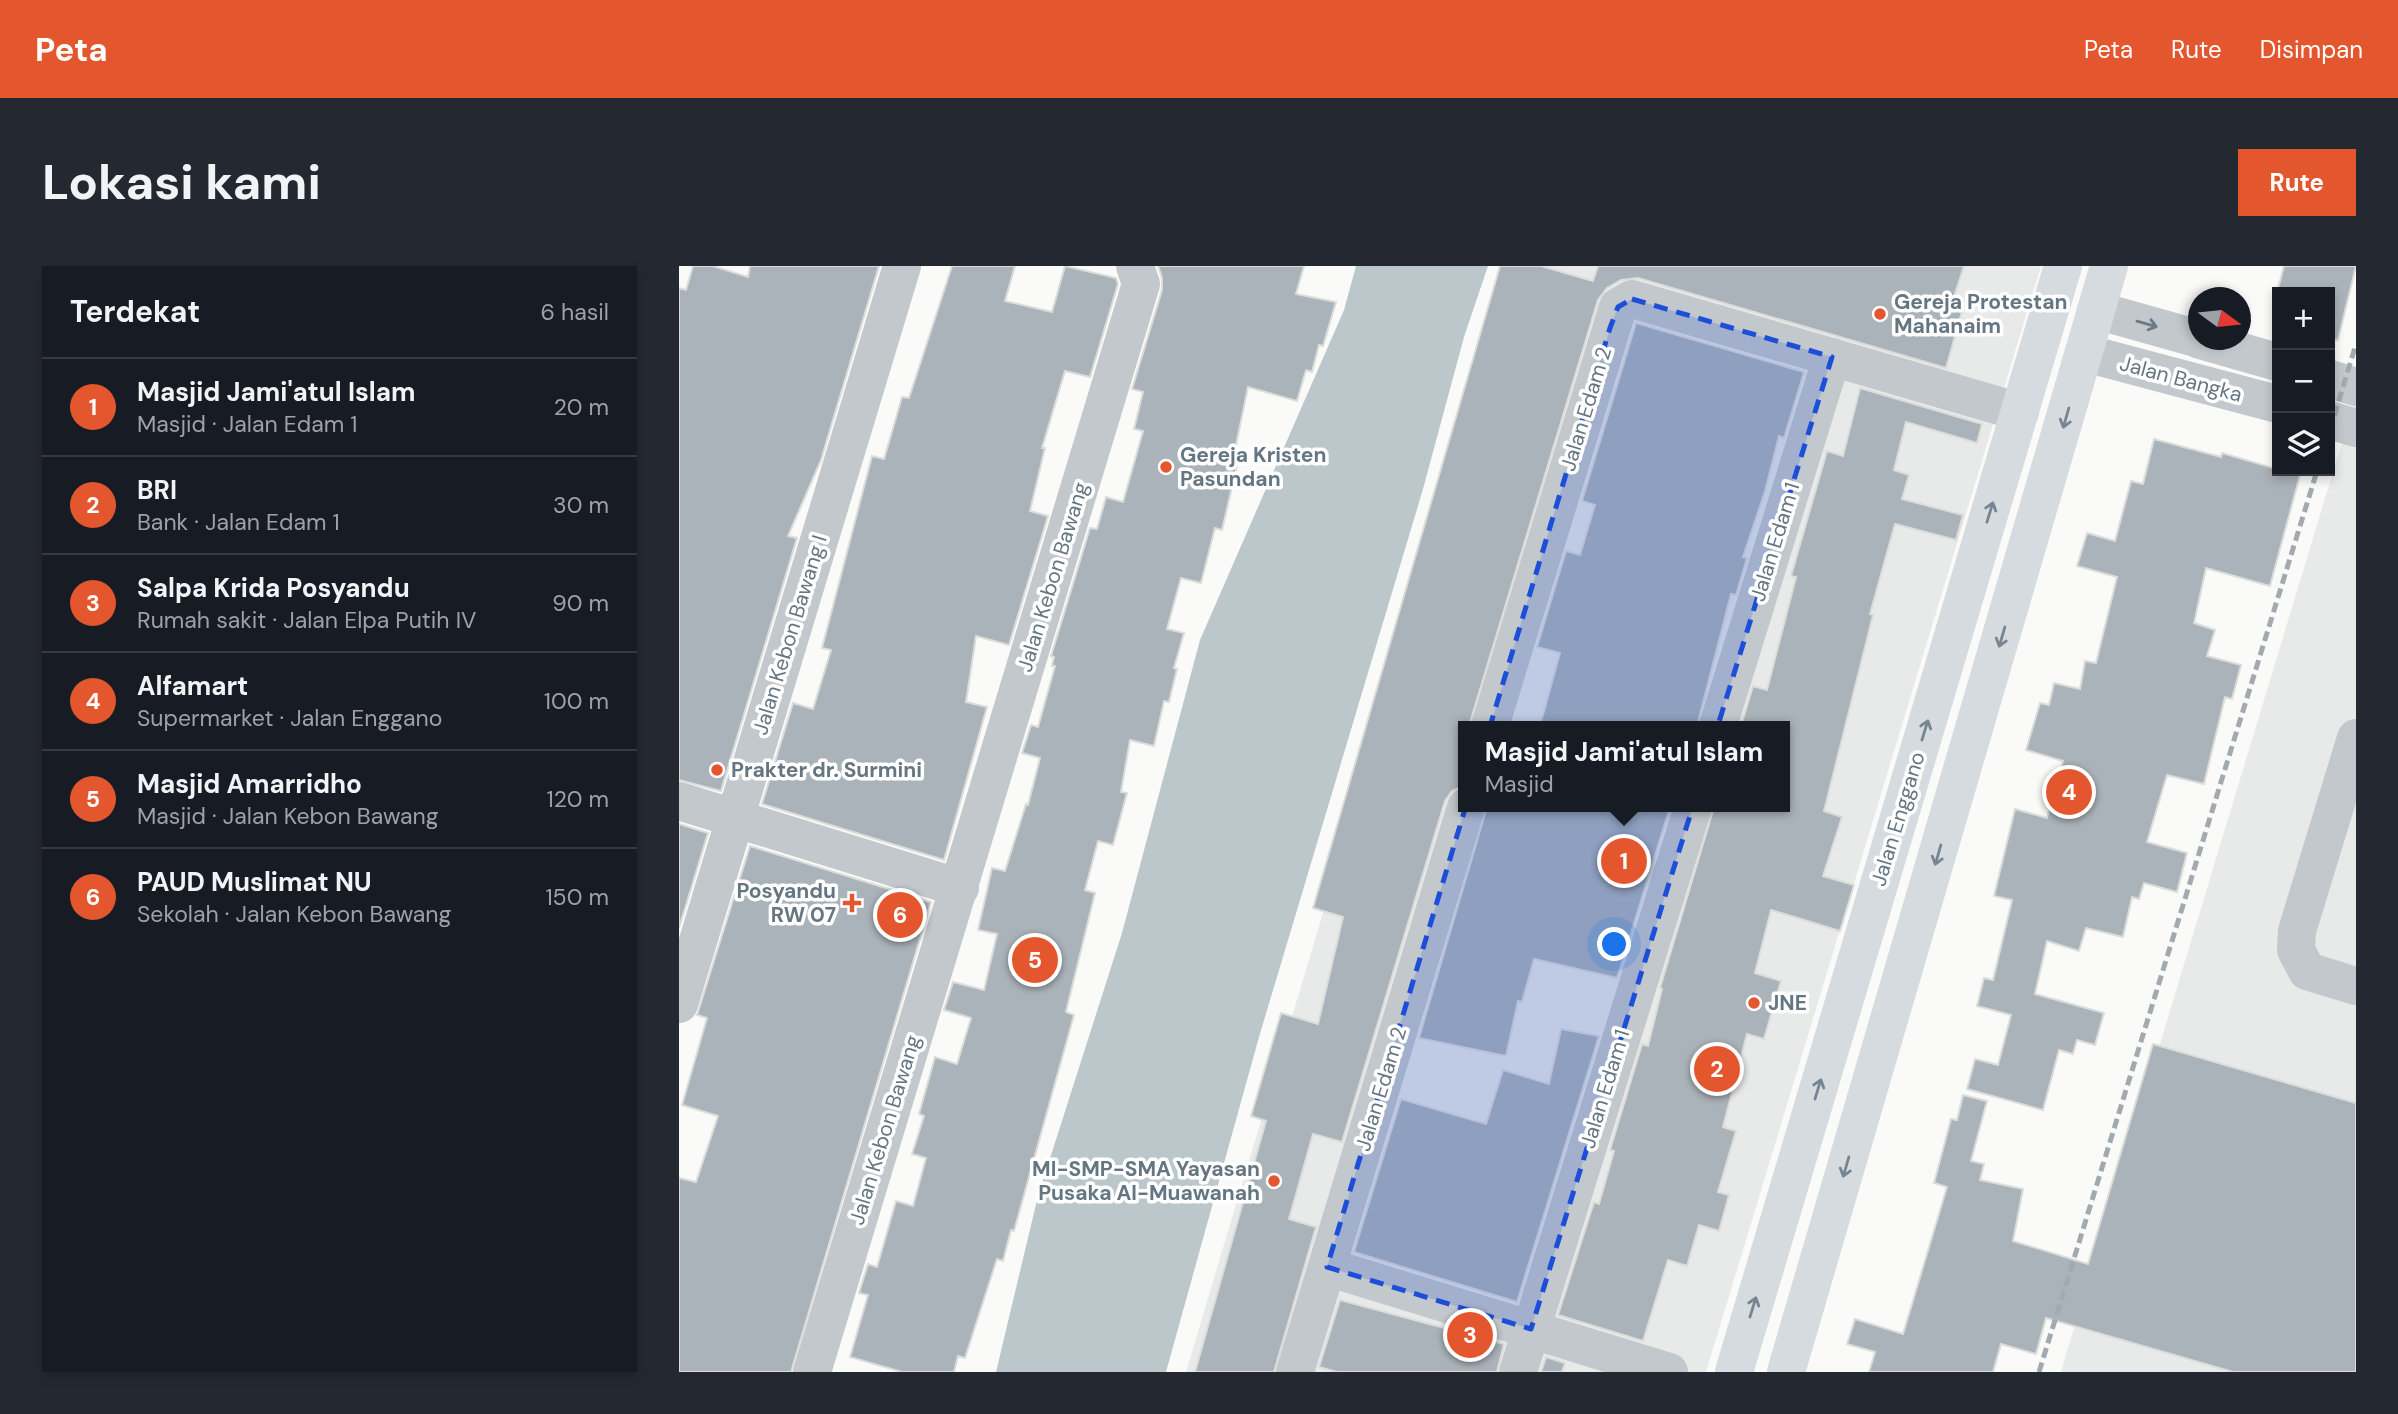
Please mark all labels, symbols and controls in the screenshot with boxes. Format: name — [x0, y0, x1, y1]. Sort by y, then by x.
text: Peta — [35, 28, 108, 71]
text: Peta — [2084, 34, 2133, 65]
text: Rute — [2171, 34, 2222, 65]
text: Disimpan — [2260, 34, 2363, 65]
button: Rute — [2238, 149, 2356, 216]
text: Lokasi kami — [42, 150, 321, 214]
north arrow — [2188, 287, 2251, 350]
map controls — [2272, 287, 2335, 476]
button: + — [2272, 287, 2335, 350]
place label: Gereja Protestan Mahanaim — [1894, 288, 2067, 340]
text: Terdekat — [70, 292, 200, 331]
text: 6 hasil — [541, 297, 609, 327]
marker: Gereja Protestan Mahanaim — [1872, 306, 1888, 322]
one-way arrow — [2136, 319, 2158, 332]
street label: Jalan Edam 2 — [1554, 343, 1618, 475]
street label: Jalan Bangka — [2117, 349, 2245, 409]
button: − — [2272, 350, 2335, 413]
text: Masjid Jami'atul Islam — [137, 375, 415, 409]
text: 1 — [89, 392, 97, 422]
text: 20 m — [554, 392, 609, 422]
one-way arrow — [2058, 407, 2071, 429]
text: Masjid · Jalan Edam 1 — [137, 409, 357, 439]
button: layers — [2272, 413, 2335, 476]
place label: Gereja Kristen Pasundan — [1180, 441, 1326, 493]
marker: Gereja Kristen Pasundan — [1158, 459, 1174, 475]
text: BRI — [137, 473, 177, 507]
street label: Jalan Kebon Bawang — [1011, 478, 1095, 675]
street label: Jalan Edam 1 — [1744, 479, 1806, 605]
text: 2 — [86, 490, 100, 520]
text: 30 m — [553, 490, 609, 520]
one-way arrow — [1984, 501, 1997, 523]
text: Bank · Jalan Edam 1 — [137, 507, 340, 537]
street label: Jalan Kebon Bawang I — [746, 532, 834, 738]
text: Salpa Krida Posyandu — [137, 571, 410, 605]
text: 3 — [86, 588, 100, 618]
text: 90 m — [552, 588, 609, 618]
text: Rumah sakit · Jalan Elpa Putih IV — [137, 605, 476, 635]
one-way arrow — [1994, 625, 2007, 647]
text: Alfamart — [137, 669, 248, 703]
text: 4 — [86, 686, 100, 716]
text: 100 m — [544, 686, 609, 716]
text: Supermarket · Jalan Enggano — [137, 703, 442, 733]
one-way arrow — [1920, 719, 1933, 741]
popup — [1458, 721, 1790, 812]
text: Masjid Jami'atul Islam — [1485, 735, 1763, 769]
street label: Jalan Enggano — [1864, 748, 1932, 890]
place label: Prakter dr. Surmini — [731, 756, 922, 784]
marker: Prakter dr. Surmini — [709, 762, 725, 778]
pin: 4 — [2046, 766, 2092, 818]
text: Masjid Amarridho — [137, 767, 362, 801]
text: Masjid — [1485, 769, 1554, 799]
text: 5 — [86, 784, 100, 814]
text: 120 m — [546, 784, 609, 814]
text: Masjid · Jalan Kebon Bawang — [137, 801, 439, 831]
pin: 1 — [1601, 835, 1647, 887]
one-way arrow — [1930, 844, 1943, 866]
text: PAUD Muslimat NU — [137, 865, 372, 899]
place label: Posyandu RW 07 — [736, 877, 836, 929]
text: 6 — [86, 882, 100, 912]
text: 150 m — [545, 882, 609, 912]
pin: 6 — [877, 889, 923, 941]
marker: Posyandu RW 07 — [842, 893, 862, 913]
text: Sekolah · Jalan Kebon Bawang — [137, 899, 451, 929]
your location — [1597, 927, 1631, 961]
pin: 5 — [1012, 934, 1058, 986]
place label: JNE — [1768, 989, 1807, 1017]
marker: JNE — [1746, 995, 1762, 1011]
street label: Jalan Edam 2 — [1349, 1023, 1413, 1155]
street label: Jalan Edam 1 — [1574, 1026, 1636, 1152]
street label: Jalan Kebon Bawang — [843, 1031, 927, 1228]
pin: 2 — [1694, 1043, 1740, 1095]
one-way arrow — [1813, 1078, 1826, 1100]
place label: MI-SMP-SMA Yayasan Pusaka Al-Muawanah — [1032, 1155, 1260, 1207]
one-way arrow — [1839, 1156, 1852, 1178]
marker: MI-SMP-SMA Yayasan Pusaka Al-Muawanah — [1266, 1173, 1282, 1189]
one-way arrow — [1748, 1296, 1761, 1318]
pin: 3 — [1447, 1309, 1493, 1361]

